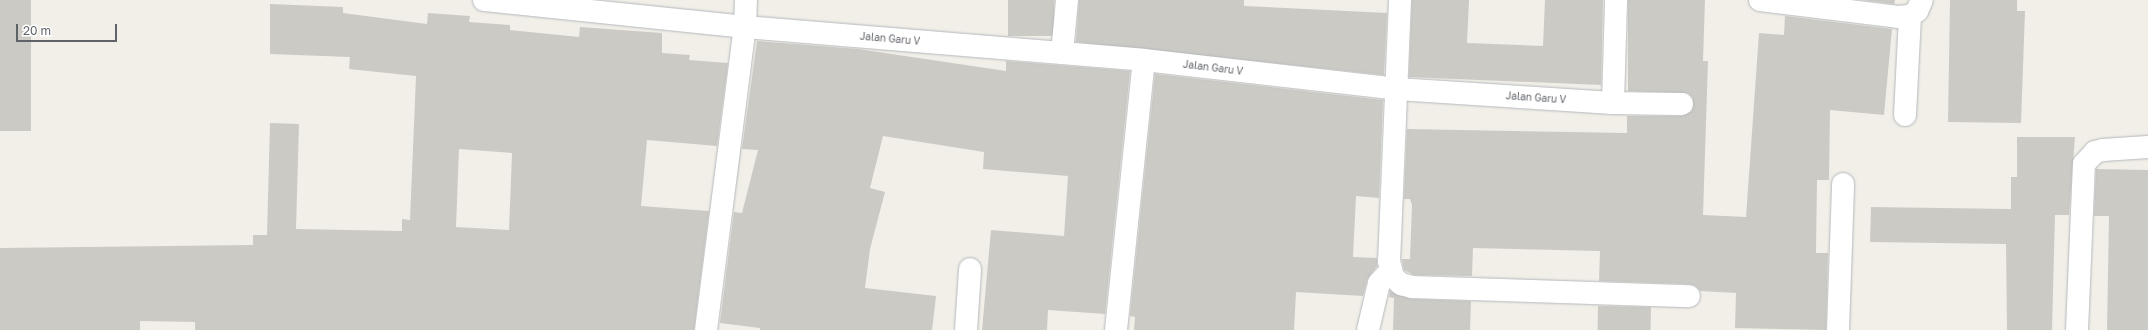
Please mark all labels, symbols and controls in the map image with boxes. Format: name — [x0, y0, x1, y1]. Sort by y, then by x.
scale bar — [18, 16, 119, 42]
text: 20 m — [23, 23, 51, 38]
street label: Jalan Garu V — [859, 30, 921, 48]
street label: Jalan Garu V — [1182, 58, 1244, 78]
street label: Jalan Garu V — [1505, 90, 1567, 106]

